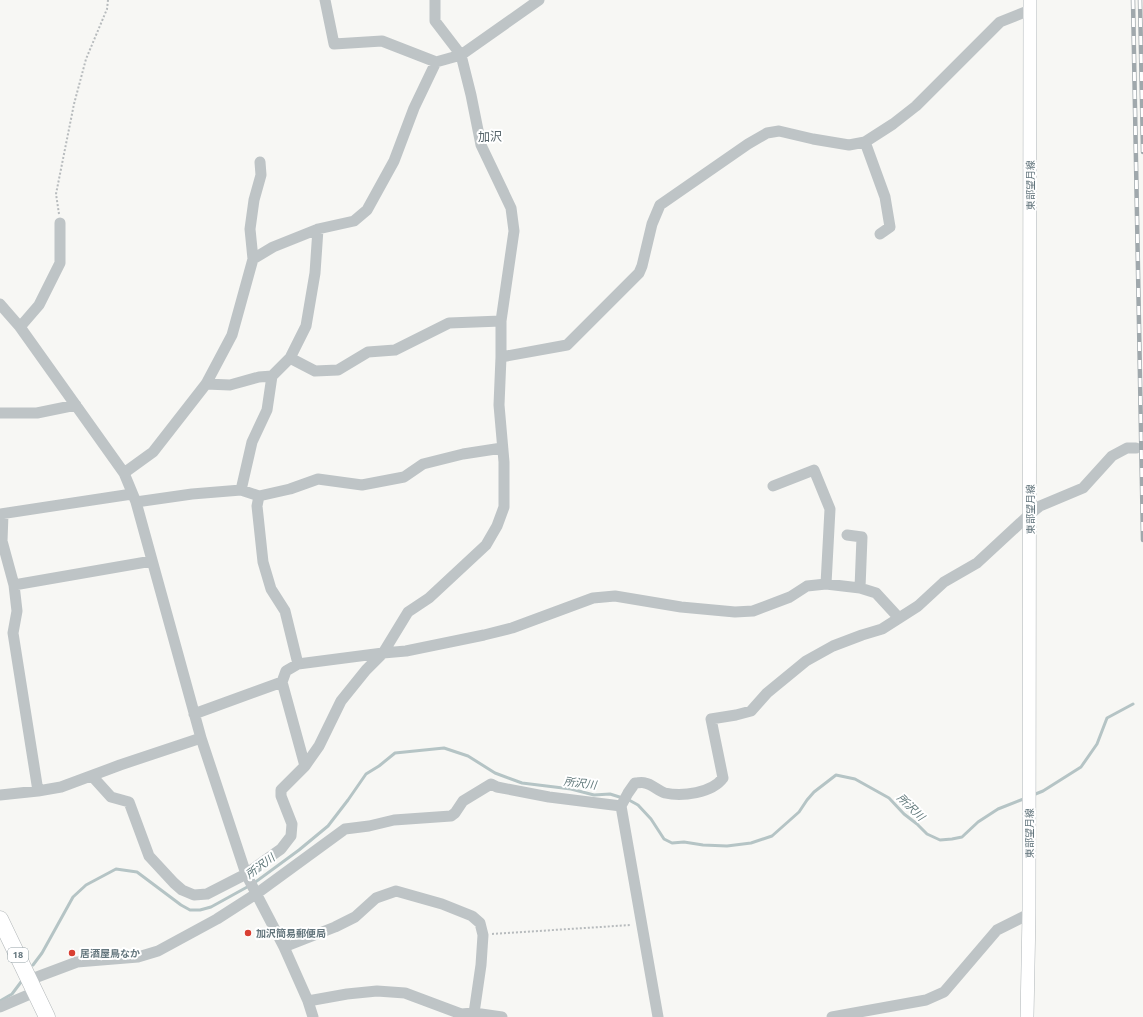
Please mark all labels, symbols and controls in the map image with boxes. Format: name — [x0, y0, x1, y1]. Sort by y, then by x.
district label: 加沢 — [478, 128, 502, 145]
street label: 東部望月線 — [1023, 160, 1037, 210]
street label: 東部望月線 — [1023, 484, 1037, 534]
water label: 所沢川 — [563, 773, 598, 792]
water label: 所沢川 — [894, 790, 929, 824]
street label: 東部望月線 — [1022, 808, 1036, 858]
water label: 所沢川 — [242, 849, 278, 882]
place label: 加沢簡易郵便局 — [256, 926, 326, 940]
marker: 加沢簡易郵便局 — [243, 928, 253, 938]
place label: 居酒屋鳥なか — [80, 946, 140, 960]
road number: 18 — [8, 948, 28, 962]
marker: 居酒屋鳥なか — [67, 948, 77, 958]

